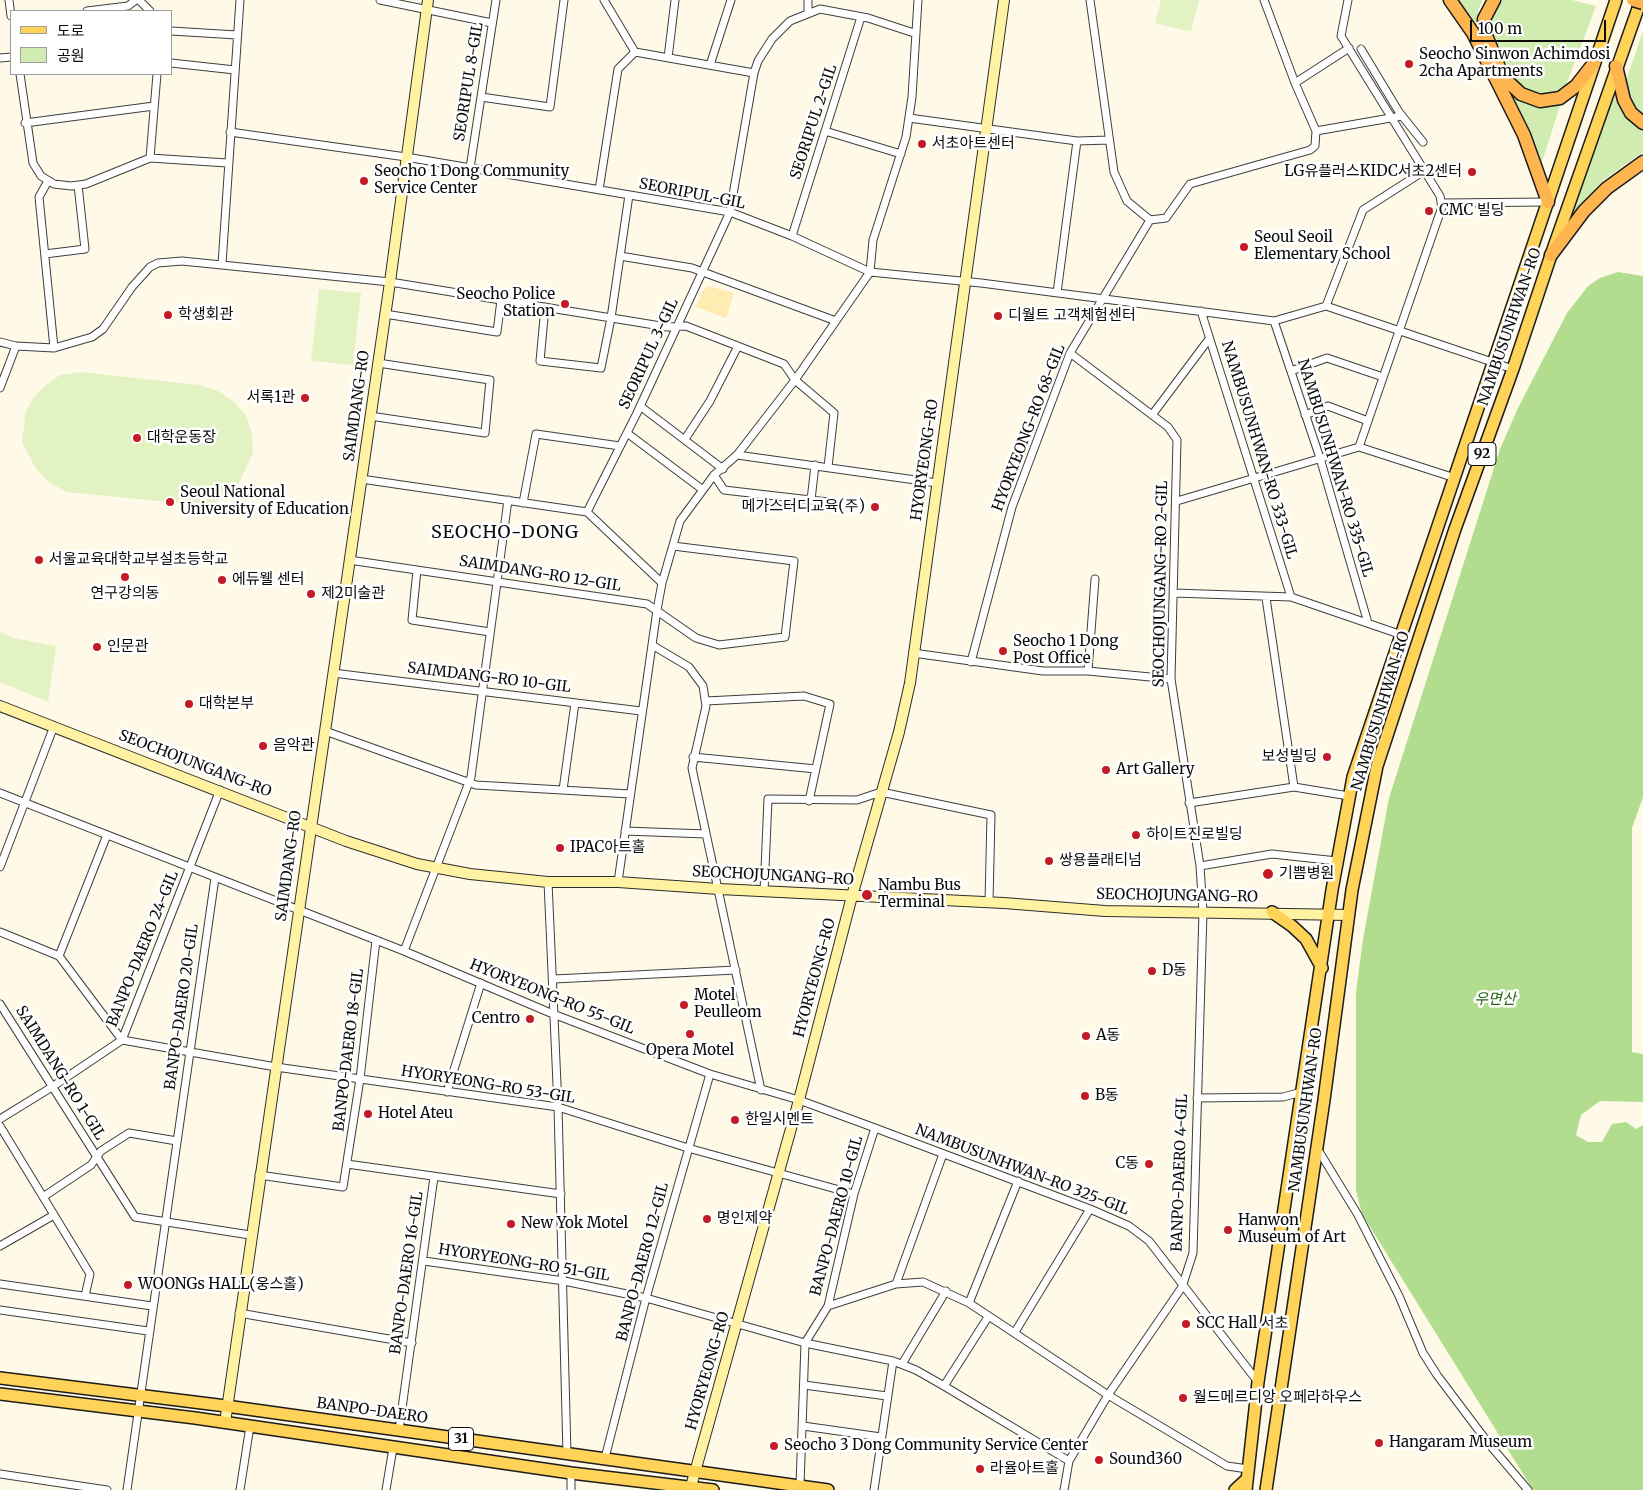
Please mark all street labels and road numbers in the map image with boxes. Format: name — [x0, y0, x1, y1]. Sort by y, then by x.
street label: SEORIPUL 8-GIL — [451, 21, 487, 143]
street label: SEORIPUL 2-GIL — [787, 62, 841, 182]
street label: SEORIPUL-GIL — [637, 175, 747, 213]
street label: NAMBUSUNHWAN-RO — [1475, 246, 1545, 408]
street label: SEORIPUL 3-GIL — [615, 296, 683, 412]
street label: NAMBUSUNHWAN-RO 333-GIL — [1217, 339, 1301, 561]
street label: HYORYEONG-RO 68-GIL — [989, 342, 1069, 514]
street label: SAIMDANG-RO — [340, 349, 374, 463]
street label: NAMBUSUNHWAN-RO 335-GIL — [1293, 357, 1377, 579]
street label: HYORYEONG-RO — [908, 398, 942, 522]
road number: 92 — [1468, 442, 1496, 466]
street label: SEOCHOJUNGANG-RO 2-GIL — [1150, 480, 1172, 688]
street label: SAIMDANG-RO 12-GIL — [458, 552, 622, 596]
street label: NAMBUSUNHWAN-RO — [1348, 629, 1414, 793]
street label: SAIMDANG-RO 10-GIL — [406, 659, 572, 697]
street label: SEOCHOJUNGANG-RO — [116, 727, 274, 801]
street label: SAIMDANG-RO — [272, 809, 306, 923]
street label: SEOCHOJUNGANG-RO — [692, 863, 854, 889]
street label: BANPO-DAERO 24-GIL — [103, 868, 183, 1030]
street label: SEOCHOJUNGANG-RO — [1096, 886, 1258, 906]
street label: HYORYEONG-RO — [790, 916, 840, 1040]
street label: BANPO-DAERO 20-GIL — [161, 923, 203, 1091]
street label: HYORYEONG-RO 55-GIL — [467, 956, 637, 1038]
street label: BANPO-DAERO 18-GIL — [330, 968, 368, 1132]
street label: SAIMDANG-RO 1-GIL — [11, 1003, 109, 1143]
street label: NAMBUSUNHWAN-RO — [1286, 1027, 1326, 1193]
street label: HYORYEONG-RO 53-GIL — [400, 1062, 576, 1108]
street label: BANPO-DAERO 4-GIL — [1168, 1094, 1192, 1252]
street label: NAMBUSUNHWAN-RO 325-GIL — [912, 1121, 1132, 1219]
street label: BANPO-DAERO 10-GIL — [807, 1134, 867, 1298]
street label: BANPO-DAERO 12-GIL — [613, 1181, 673, 1343]
street label: BANPO-DAERO 16-GIL — [387, 1190, 427, 1356]
street label: HYORYEONG-RO 51-GIL — [437, 1241, 611, 1285]
street label: HYORYEONG-RO — [682, 1310, 734, 1432]
street label: BANPO-DAERO — [315, 1394, 429, 1428]
road number: 31 — [448, 1428, 474, 1450]

